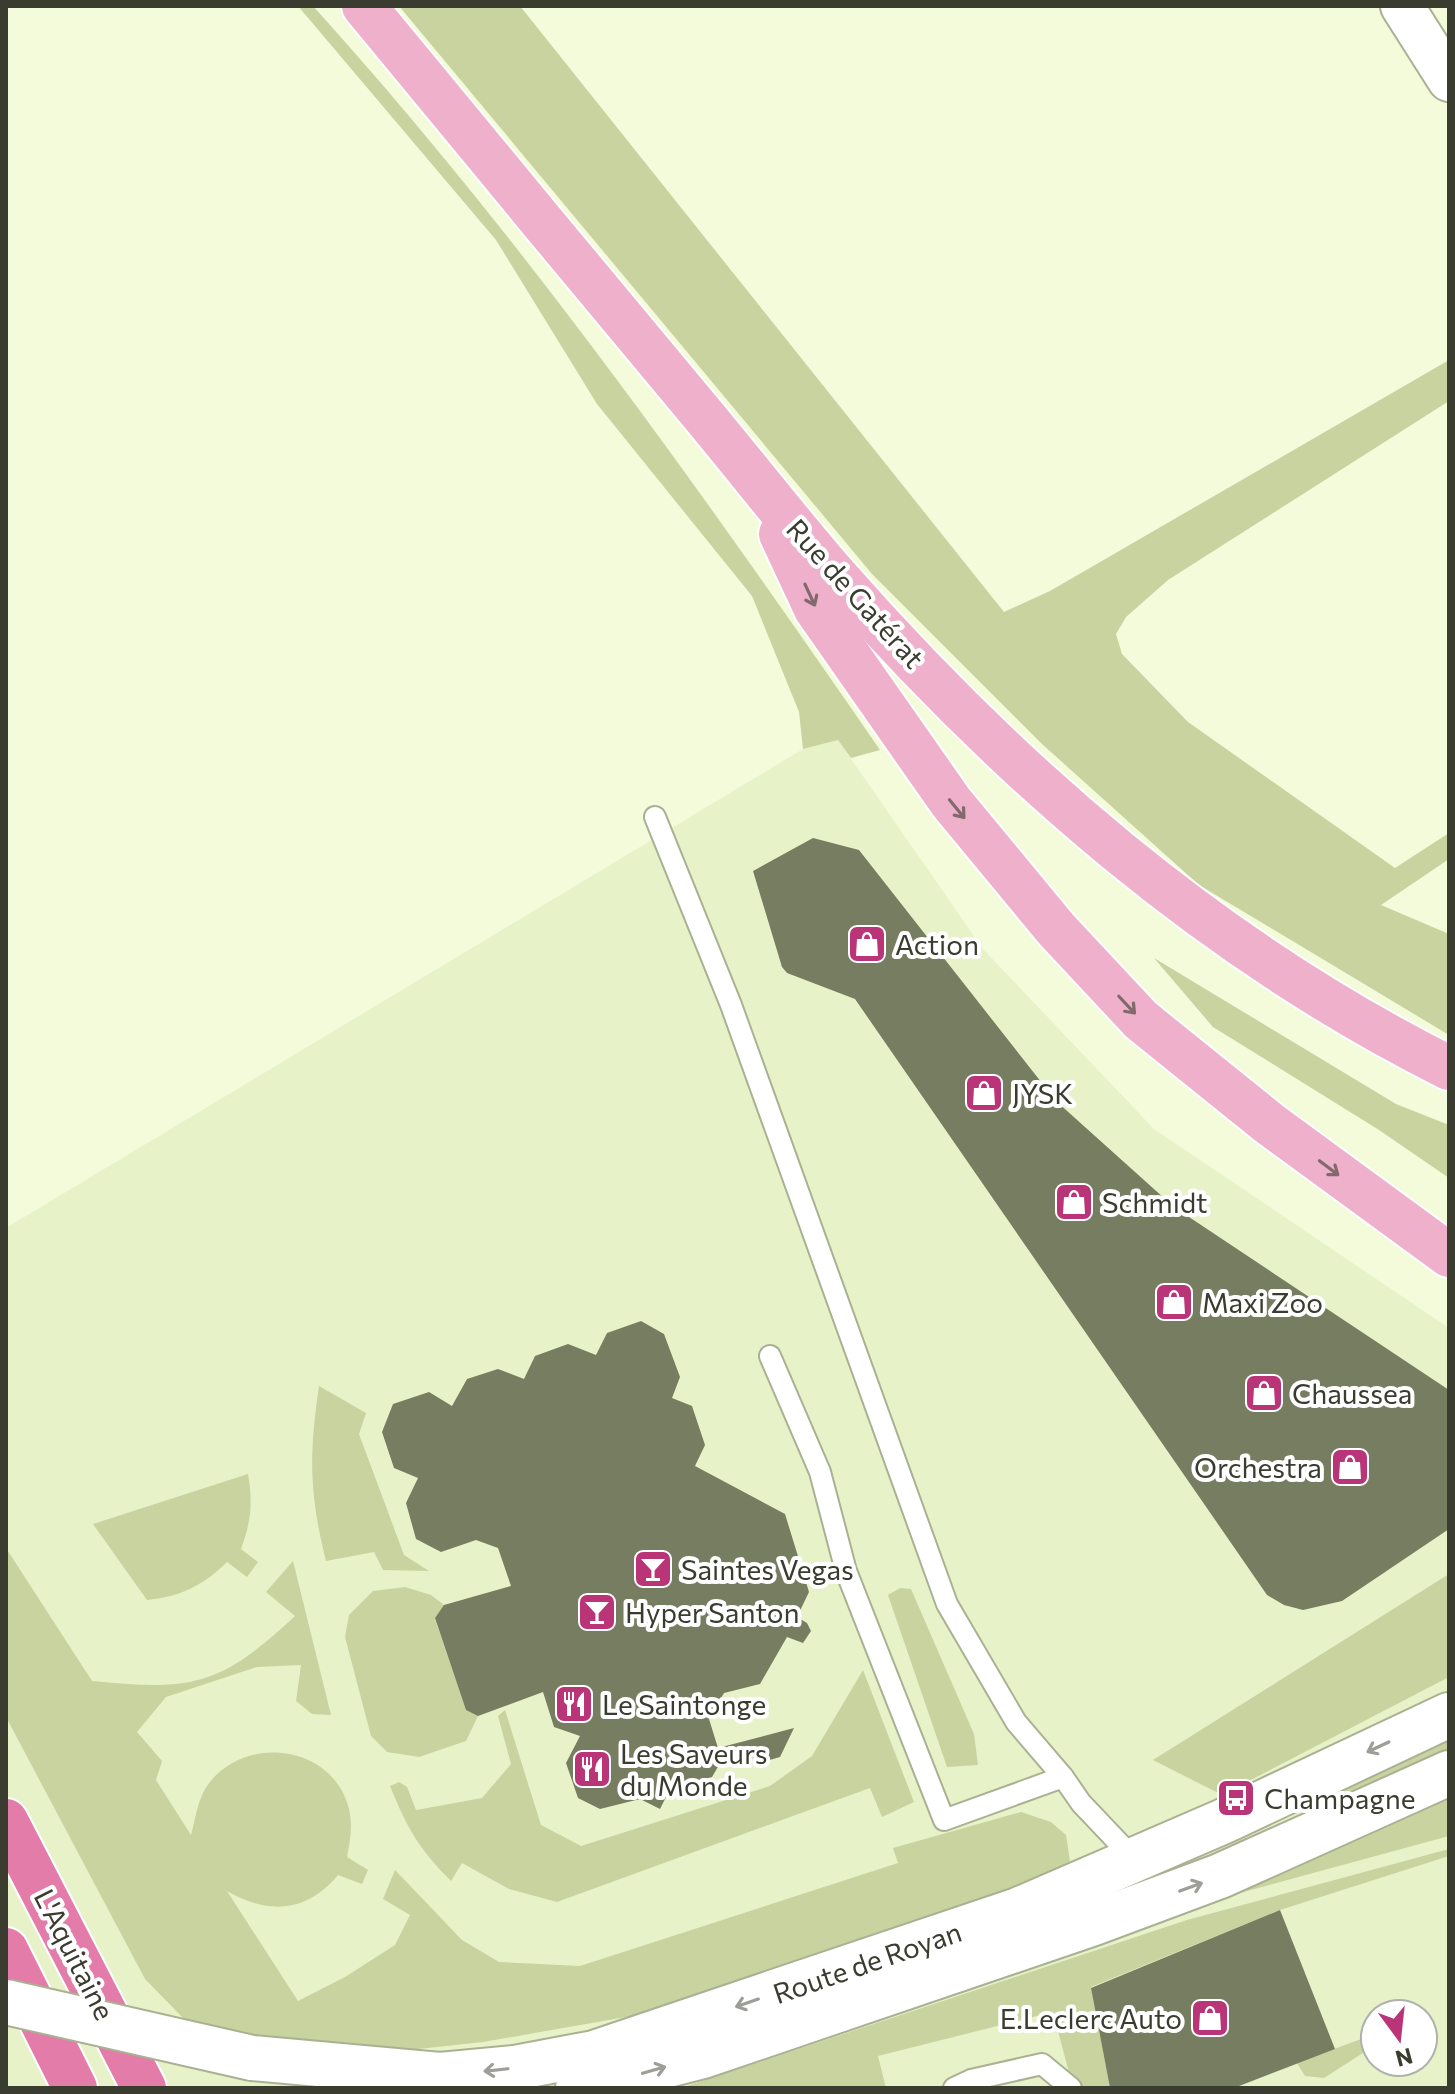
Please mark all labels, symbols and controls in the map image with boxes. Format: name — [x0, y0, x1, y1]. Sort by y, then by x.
street label: Rue de Gatérat — [780, 511, 932, 675]
one-way arrow — [803, 582, 818, 606]
one-way arrow — [948, 798, 966, 819]
shop icon: Action — [846, 923, 888, 965]
place label: Action — [895, 927, 979, 961]
one-way arrow — [1118, 995, 1137, 1015]
shop icon: JYSK — [963, 1072, 1005, 1114]
place label: JYSK — [1012, 1076, 1073, 1110]
one-way arrow — [1318, 1160, 1340, 1176]
shop icon: Schmidt — [1053, 1181, 1095, 1223]
place label: Schmidt — [1102, 1185, 1208, 1219]
shop icon: Maxi Zoo — [1153, 1281, 1195, 1323]
place label: Maxi Zoo — [1202, 1285, 1323, 1319]
shop icon: Chaussea — [1243, 1372, 1285, 1414]
place label: Chaussea — [1292, 1376, 1412, 1410]
shop icon: Orchestra — [1329, 1446, 1371, 1488]
place label: Orchestra — [1194, 1450, 1322, 1484]
bar icon: Saintes Vegas — [632, 1548, 674, 1590]
place label: Saintes Vegas — [681, 1552, 854, 1586]
bar icon: Hyper Santon — [576, 1591, 618, 1633]
place label: Hyper Santon — [625, 1595, 800, 1629]
restaurant icon: Le Saintonge — [553, 1683, 595, 1725]
place label: Le Saintonge — [602, 1687, 766, 1721]
place label: Les Saveurs du Monde — [620, 1736, 767, 1802]
one-way arrow — [1366, 1741, 1391, 1756]
restaurant icon: Les Saveurs du Monde — [571, 1748, 613, 1790]
bus stop icon: Champagne — [1215, 1777, 1257, 1819]
place label: Champagne — [1264, 1781, 1416, 1815]
one-way arrow — [1179, 1879, 1203, 1893]
street label: L'Aquitaine — [28, 1883, 122, 2025]
street label: Route de Royan — [768, 1914, 966, 2010]
one-way arrow — [735, 1996, 760, 2011]
shop icon: E.Leclerc Auto — [1189, 1997, 1231, 2039]
north arrow — [1359, 1998, 1439, 2078]
place label: E.Leclerc Auto — [1000, 2001, 1182, 2035]
text: N — [1393, 2043, 1416, 2073]
one-way arrow — [484, 2062, 510, 2077]
one-way arrow — [640, 2062, 666, 2077]

